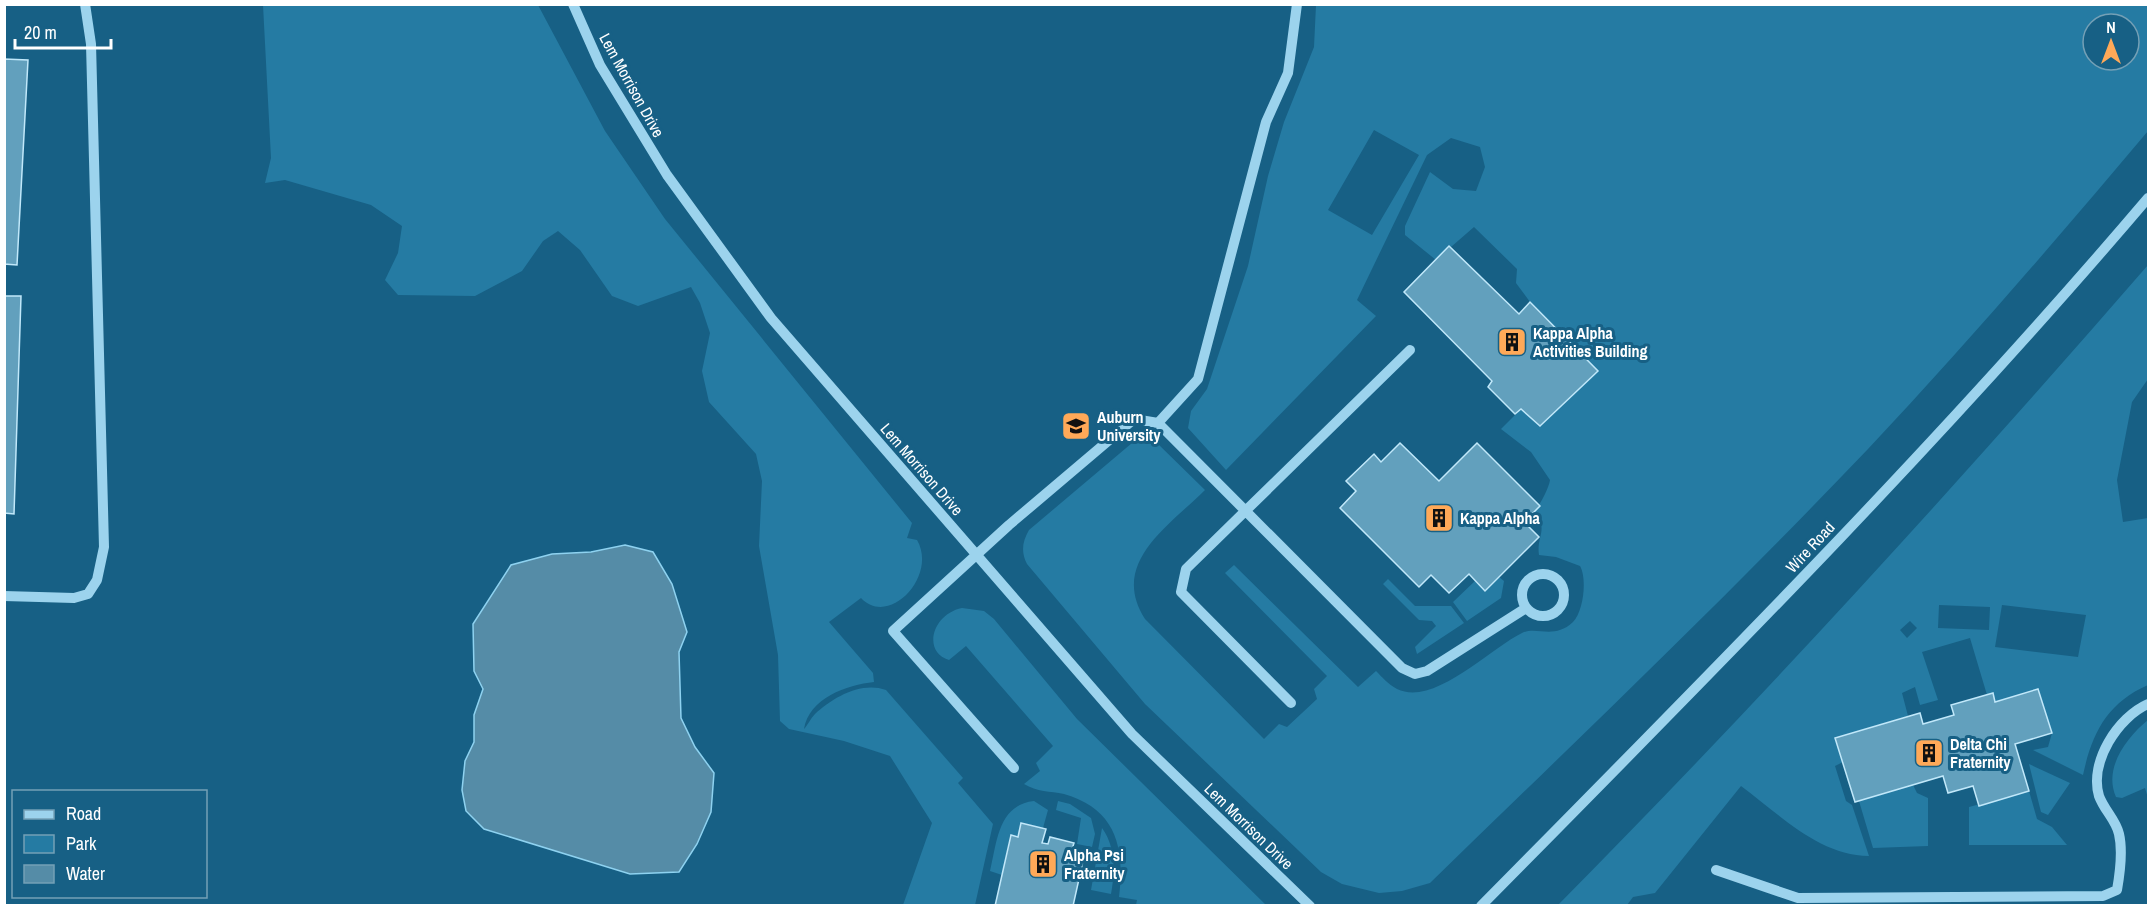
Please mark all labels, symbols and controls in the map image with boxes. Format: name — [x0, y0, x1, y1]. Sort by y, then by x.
scale bar — [15, 12, 111, 50]
north arrow — [2081, 12, 2141, 72]
text: N — [2106, 16, 2116, 38]
text: 20 m — [24, 20, 57, 45]
street label: Lem Morrison Drive — [594, 29, 670, 141]
place label: Kappa Alpha Activities Building — [1533, 322, 1647, 362]
building icon: Kappa Alpha Activities Building — [1496, 326, 1528, 358]
place label: Auburn University — [1097, 406, 1161, 446]
school or university icon: Auburn University — [1060, 410, 1092, 442]
street label: Lem Morrison Drive — [876, 418, 968, 520]
building icon: Kappa Alpha — [1423, 502, 1455, 534]
place label: Kappa Alpha — [1460, 507, 1540, 529]
street label: Wire Road — [1781, 517, 1839, 577]
place label: Delta Chi Fraternity — [1950, 733, 2011, 773]
building icon: Delta Chi Fraternity — [1913, 737, 1945, 769]
street label: Lem Morrison Drive — [1200, 778, 1298, 874]
legend — [12, 790, 207, 898]
text: Road — [66, 801, 101, 826]
text: Park — [66, 831, 97, 856]
place label: Alpha Psi Fraternity — [1064, 844, 1125, 884]
building icon: Alpha Psi Fraternity — [1027, 848, 1059, 880]
text: Water — [66, 861, 105, 886]

